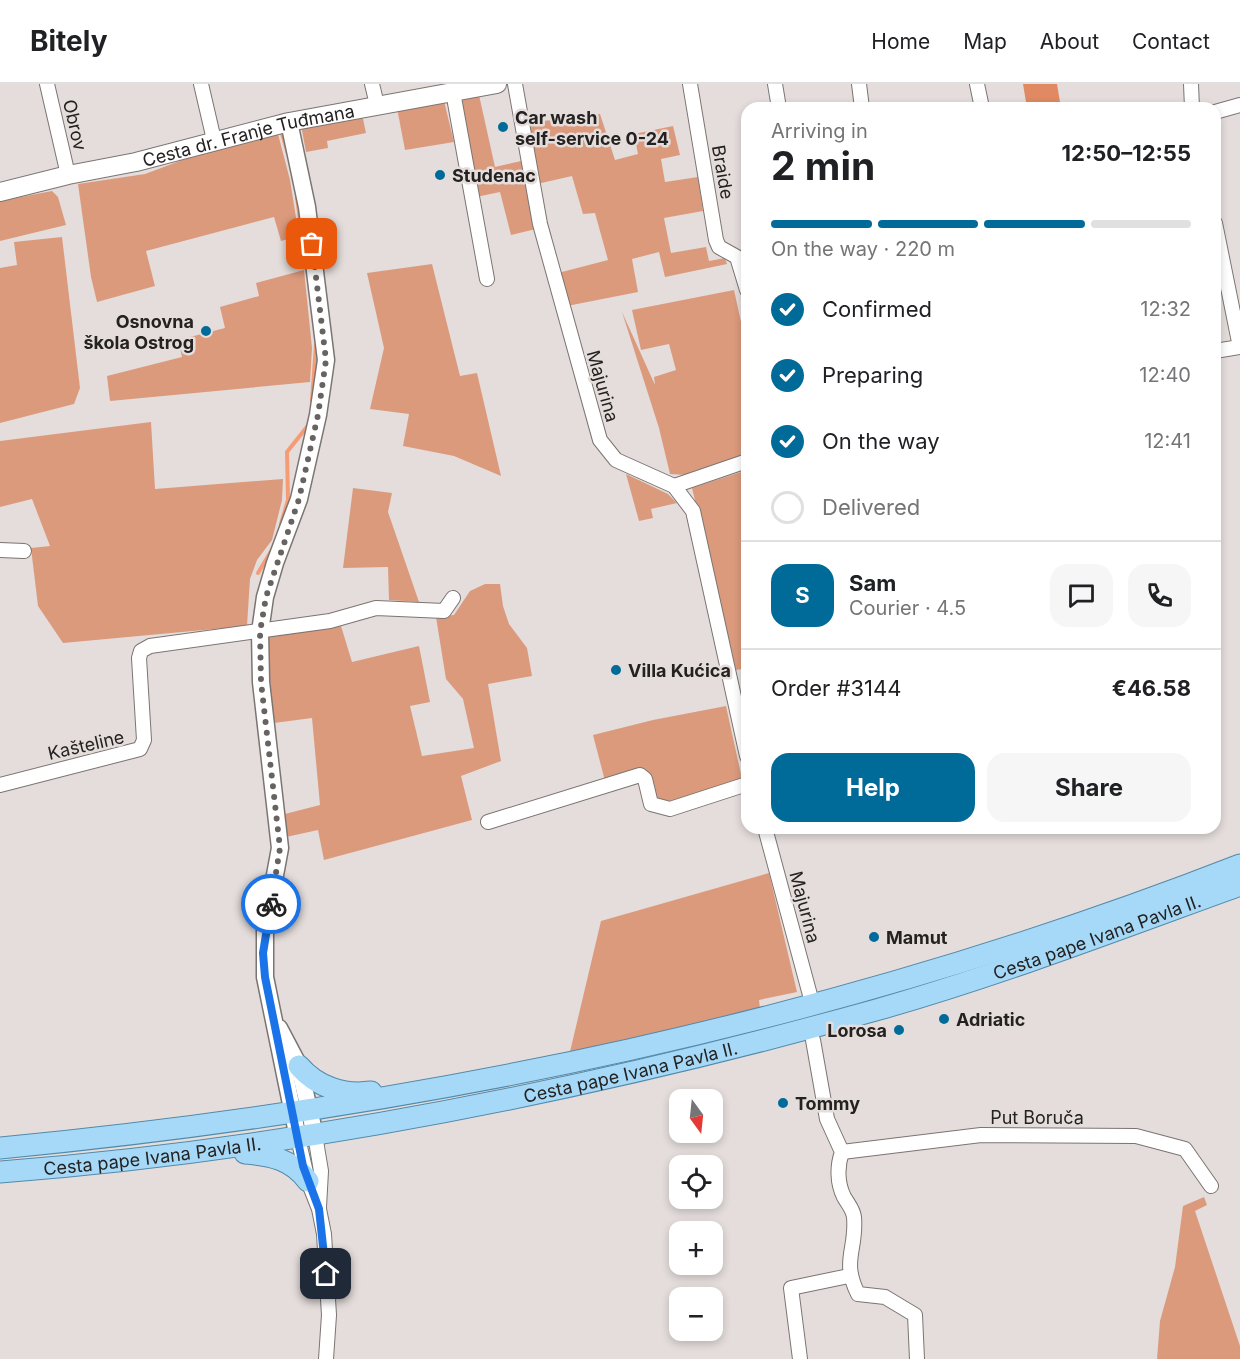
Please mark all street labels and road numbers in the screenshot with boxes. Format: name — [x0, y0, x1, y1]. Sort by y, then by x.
street label: Obrov — [59, 97, 91, 153]
street label: Cesta dr. Franje Tuđmana — [140, 100, 356, 170]
street label: Braide — [708, 143, 738, 201]
street label: Majurina — [583, 348, 623, 424]
street label: Kašteline — [46, 726, 126, 764]
street label: Majurina — [785, 869, 825, 945]
street label: Cesta pape Ivana Pavla II. — [990, 890, 1204, 983]
street label: Cesta pape Ivana Pavla II. — [521, 1037, 740, 1106]
street label: Put Boruča — [990, 1107, 1084, 1128]
street label: Cesta pape Ivana Pavla II. — [42, 1132, 262, 1179]

